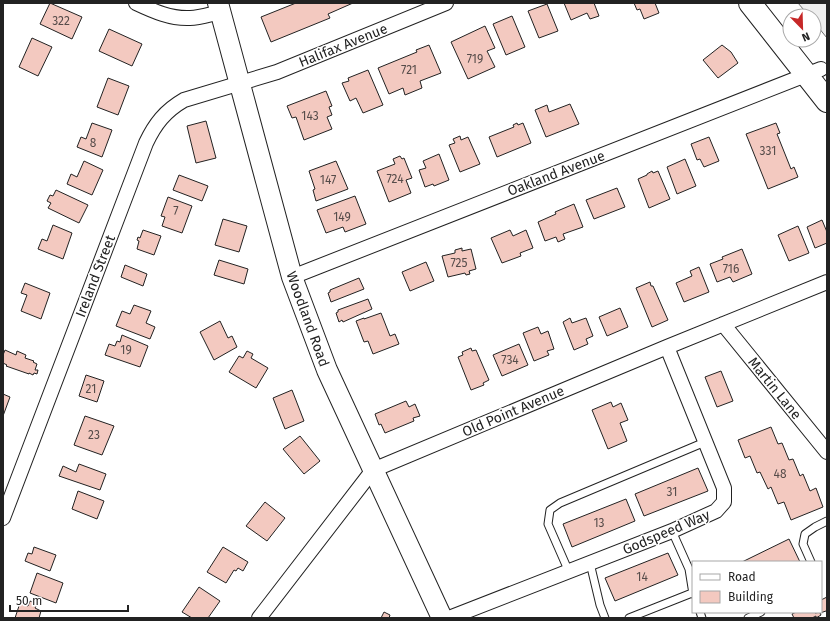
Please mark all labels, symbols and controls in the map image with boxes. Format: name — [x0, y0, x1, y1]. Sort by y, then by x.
north arrow — [782, 8, 822, 48]
house number: 322 — [52, 14, 70, 28]
street label: Halifax Avenue — [296, 20, 390, 71]
text: N — [800, 29, 812, 44]
house number: 719 — [467, 52, 483, 66]
house number: 721 — [401, 63, 417, 77]
house number: 143 — [301, 109, 319, 123]
house number: 8 — [90, 136, 97, 150]
house number: 331 — [760, 144, 776, 158]
street label: Oakland Avenue — [505, 147, 607, 200]
house number: 724 — [386, 172, 404, 186]
house number: 147 — [320, 173, 336, 187]
house number: 7 — [173, 204, 179, 218]
house number: 149 — [333, 210, 351, 224]
street label: Ireland Street — [72, 232, 119, 320]
house number: 725 — [450, 256, 468, 270]
house number: 716 — [723, 262, 739, 276]
street label: Woodland Road — [282, 269, 333, 369]
house number: 19 — [120, 343, 132, 357]
house number: 734 — [501, 353, 519, 367]
street label: Martin Lane — [744, 354, 805, 423]
house number: 21 — [86, 382, 96, 396]
street label: Old Point Avenue — [460, 382, 567, 441]
house number: 23 — [88, 428, 100, 442]
house number: 48 — [774, 467, 787, 481]
house number: 31 — [667, 485, 677, 499]
street label: Godspeed Way — [620, 506, 712, 558]
house number: 13 — [593, 516, 605, 530]
legend — [692, 561, 822, 613]
house number: 14 — [636, 570, 648, 584]
text: Road — [728, 570, 756, 584]
scale bar — [10, 587, 128, 613]
text: Building — [728, 590, 774, 604]
text: 50 m — [16, 594, 42, 608]

